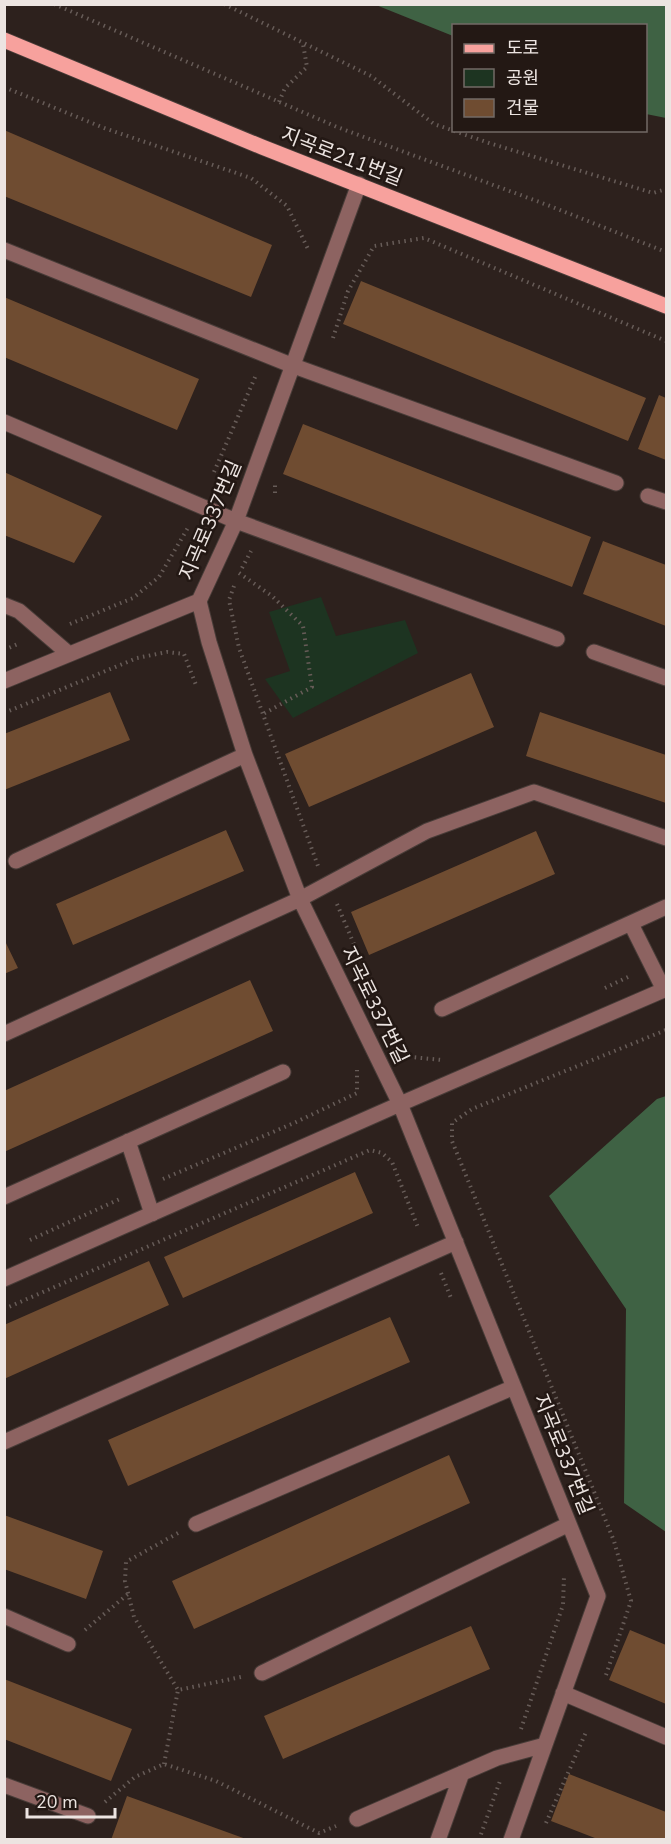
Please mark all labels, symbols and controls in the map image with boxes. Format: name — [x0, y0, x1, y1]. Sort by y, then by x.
legend — [452, 24, 647, 132]
text: 도로 — [506, 36, 539, 60]
text: 공원 — [506, 66, 539, 90]
text: 건물 — [506, 96, 539, 120]
street label: 지곡로211번길 — [277, 121, 406, 192]
street label: 지곡로337번길 — [173, 456, 248, 584]
street label: 지곡로337번길 — [334, 942, 415, 1069]
street label: 지곡로337번길 — [527, 1390, 600, 1519]
scale bar — [27, 1781, 116, 1819]
text: 20 m — [36, 1790, 78, 1814]

